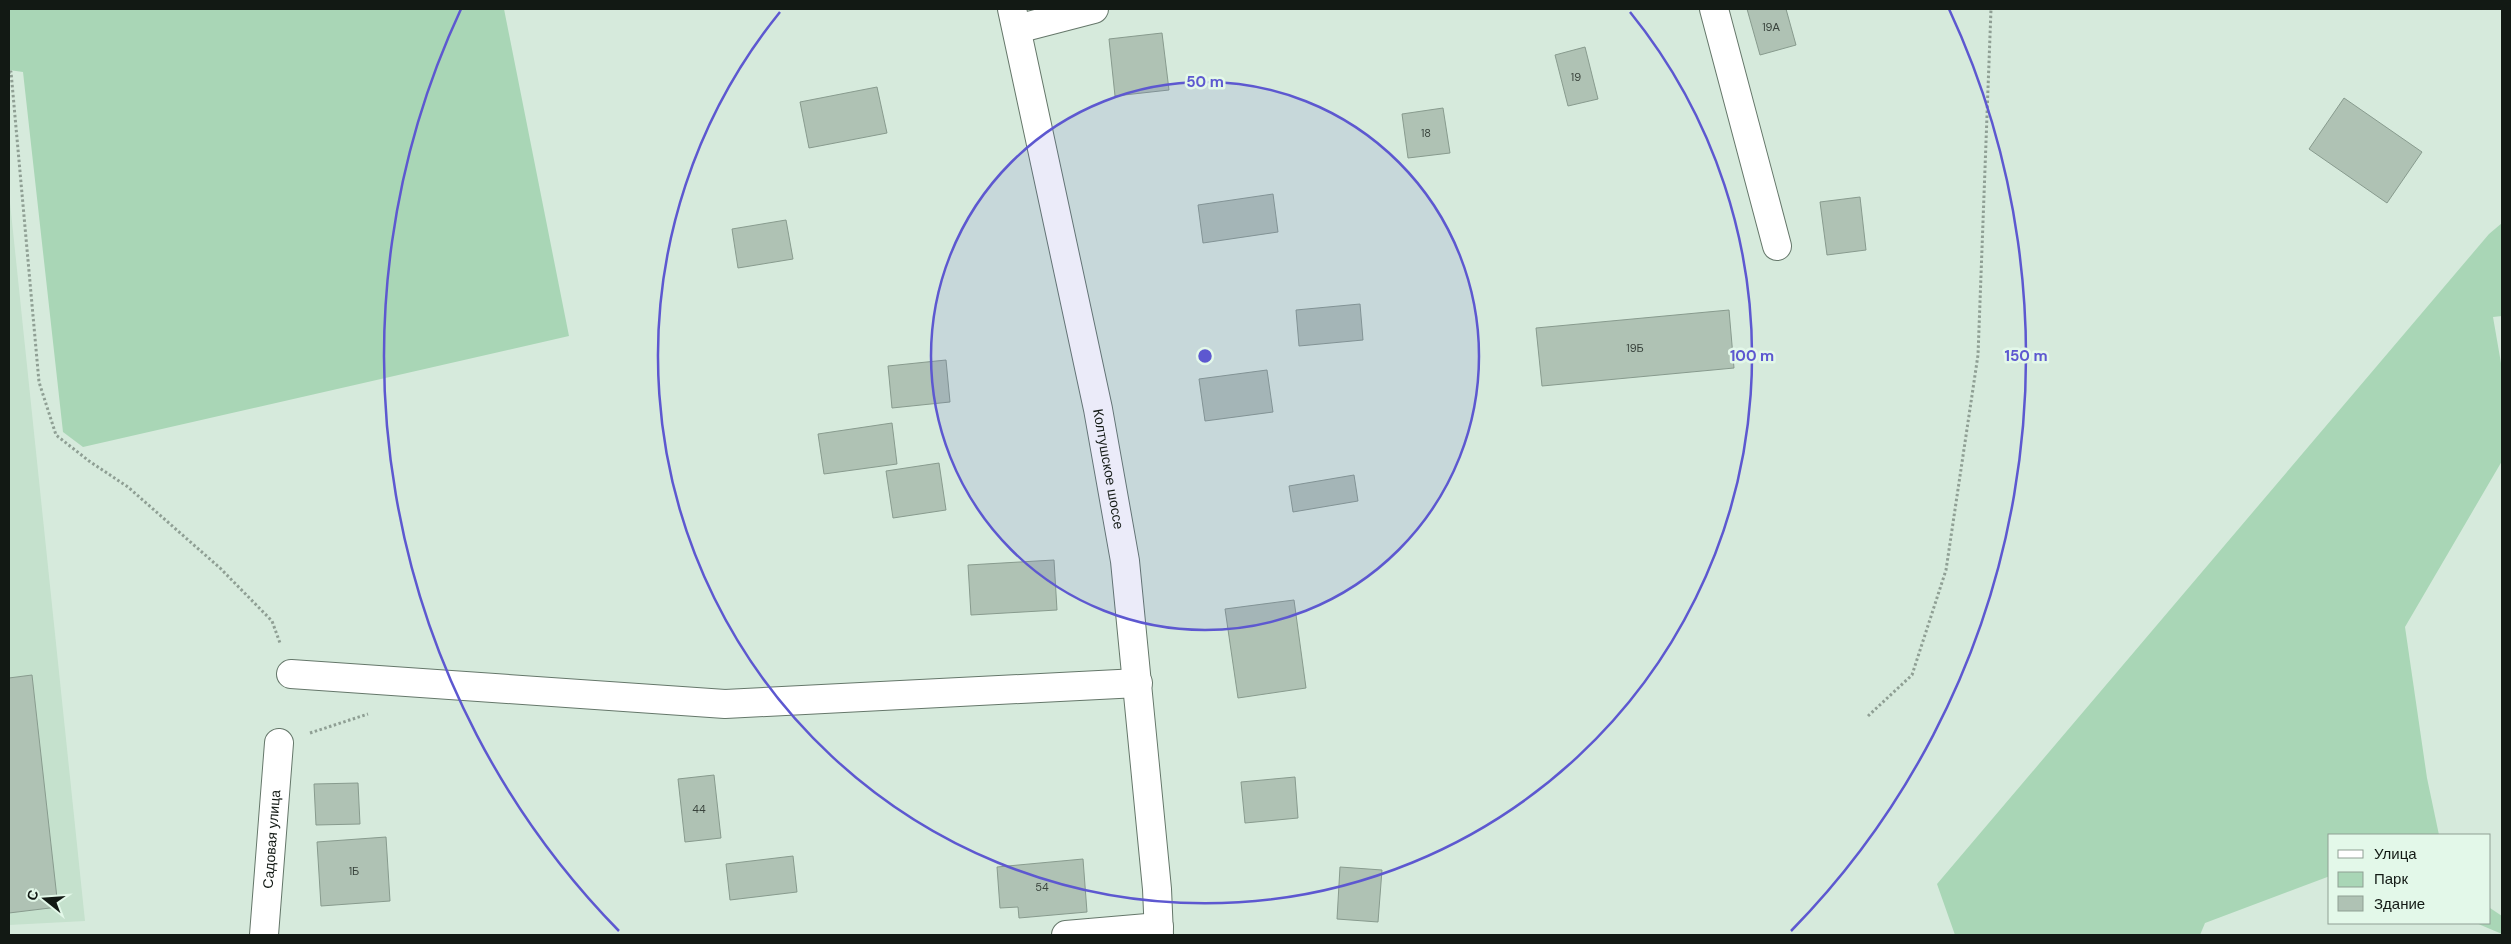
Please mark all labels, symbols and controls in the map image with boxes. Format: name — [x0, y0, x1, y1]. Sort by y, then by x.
house number: 19А — [1762, 20, 1780, 34]
house number: 19 — [1571, 70, 1581, 84]
text: 50 m — [1186, 72, 1224, 92]
house number: 18 — [1421, 126, 1431, 140]
house number: 19Б — [1626, 341, 1644, 355]
text: 100 m — [1730, 346, 1774, 366]
text: 150 m — [2005, 346, 2048, 366]
centre of rings — [1196, 347, 1214, 365]
street label: Колтушское шоссе — [1089, 407, 1128, 531]
street label: Садовая улица — [259, 789, 284, 889]
house number: 44 — [692, 802, 706, 816]
legend — [2328, 834, 2491, 924]
text: Улица — [2374, 844, 2417, 864]
house number: 1Б — [349, 864, 359, 878]
text: Парк — [2374, 869, 2408, 889]
north arrow — [20, 874, 70, 924]
house number: 54 — [1035, 880, 1049, 894]
text: С — [22, 888, 43, 903]
text: Здание — [2374, 894, 2425, 914]

